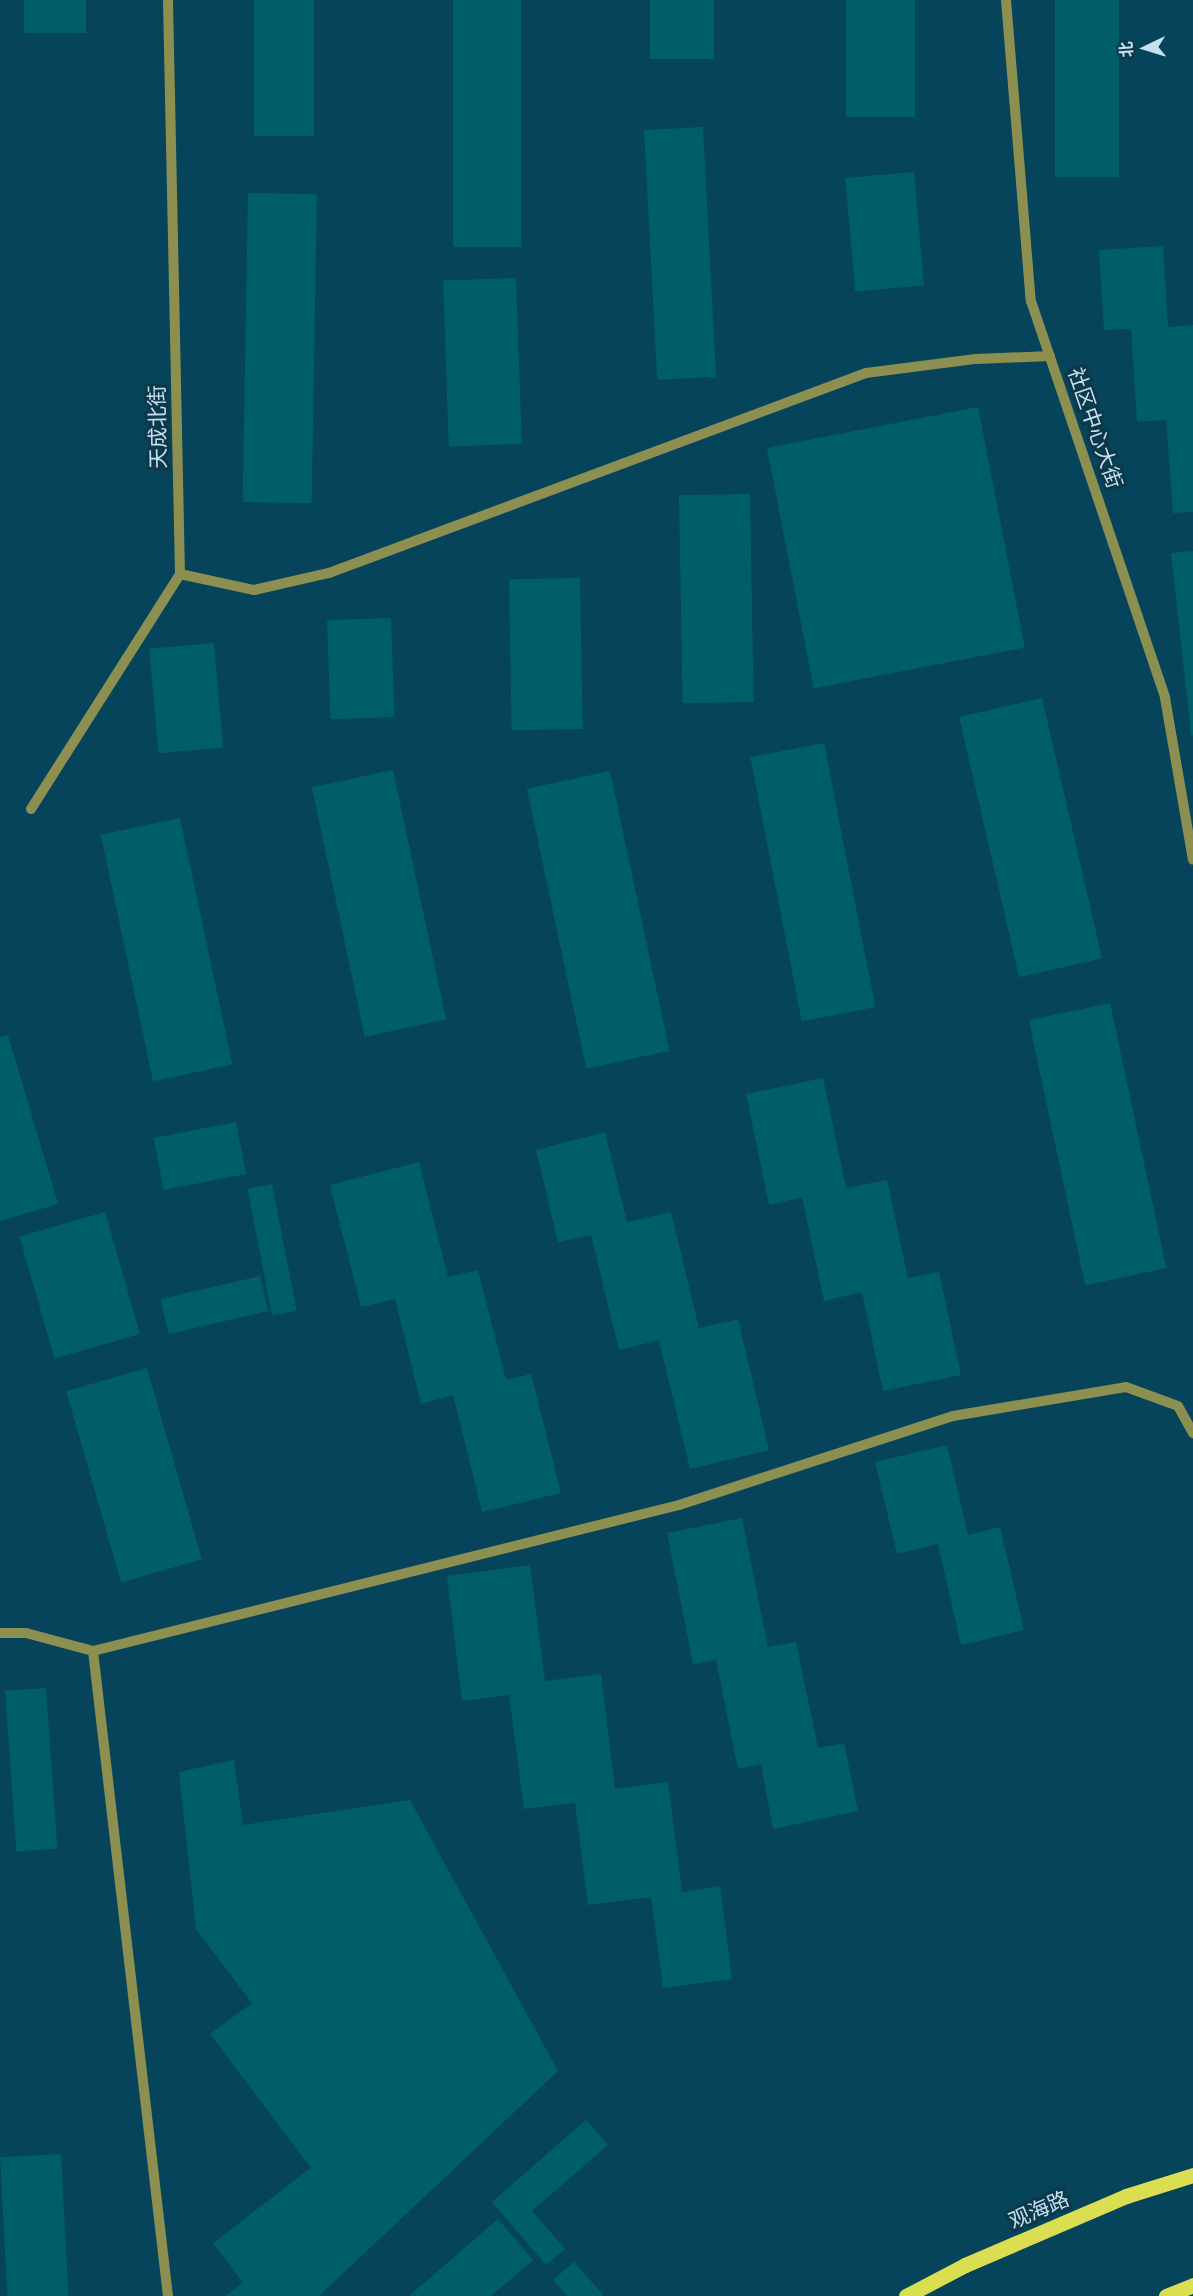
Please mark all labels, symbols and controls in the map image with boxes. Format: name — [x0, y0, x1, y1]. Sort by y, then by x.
north arrow — [1115, 18, 1175, 78]
text: 北 — [1117, 41, 1137, 58]
street label: 社区中心大街 — [1063, 364, 1127, 492]
street label: 天成北街 — [145, 385, 171, 469]
street label: 观海路 — [1005, 2186, 1073, 2234]

